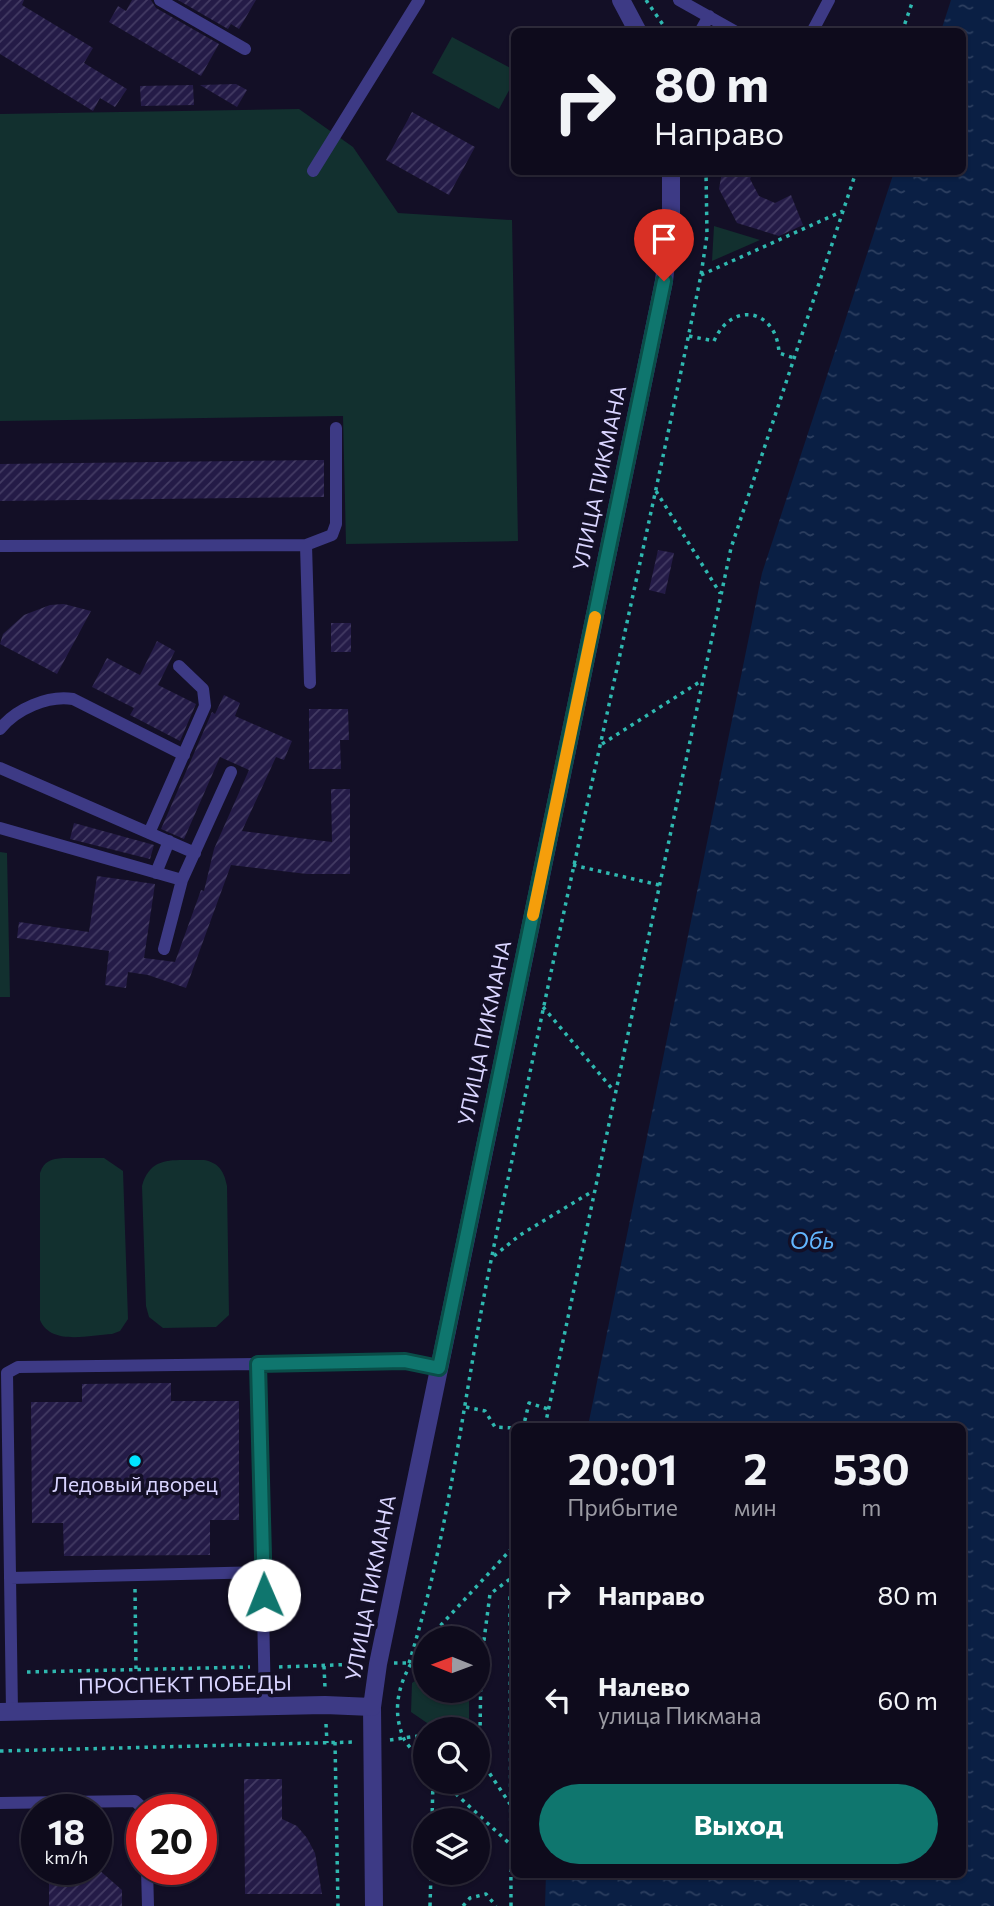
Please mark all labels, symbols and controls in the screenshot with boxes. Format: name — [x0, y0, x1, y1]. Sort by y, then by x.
text: 80 m — [654, 52, 769, 112]
icon: right — [539, 56, 630, 147]
text: Направо — [654, 112, 784, 152]
pin — [634, 209, 694, 281]
icon: arrive — [645, 220, 683, 258]
street label: УЛИЦА ПИКМАНА — [567, 383, 630, 573]
street label: УЛИЦА ПИКМАНА — [452, 938, 515, 1128]
water label: Обь — [790, 1226, 834, 1254]
text: 20:01 — [568, 1442, 677, 1494]
text: 2 — [743, 1442, 767, 1494]
text: 530 — [833, 1442, 910, 1494]
marker: Ледовый дворец — [127, 1453, 143, 1469]
place label: Ледовый дворец — [52, 1471, 218, 1496]
street label: УЛИЦА ПИКМАНА — [339, 1493, 400, 1683]
text: Прибытие — [567, 1493, 678, 1521]
text: мин — [734, 1493, 777, 1521]
text: m — [861, 1493, 881, 1521]
position arrow — [227, 1558, 301, 1632]
icon: right — [539, 1576, 577, 1614]
text: Направо — [598, 1579, 705, 1610]
text: 80 m — [878, 1579, 938, 1610]
north arrow — [413, 1626, 490, 1703]
map controls — [413, 1626, 490, 1885]
street label: ПРОСПЕКТ ПОБЕДЫ — [78, 1669, 292, 1698]
text: Налево — [598, 1670, 690, 1701]
icon: left — [539, 1681, 577, 1719]
text: 60 m — [878, 1684, 938, 1715]
text: улица Пикмана — [598, 1701, 761, 1729]
button: search — [413, 1717, 490, 1794]
button: Выход — [539, 1784, 938, 1864]
speed limit sign: 20 — [126, 1794, 217, 1885]
button: layers — [413, 1808, 490, 1885]
text: 18 — [48, 1809, 85, 1852]
text: km/h — [45, 1846, 88, 1868]

